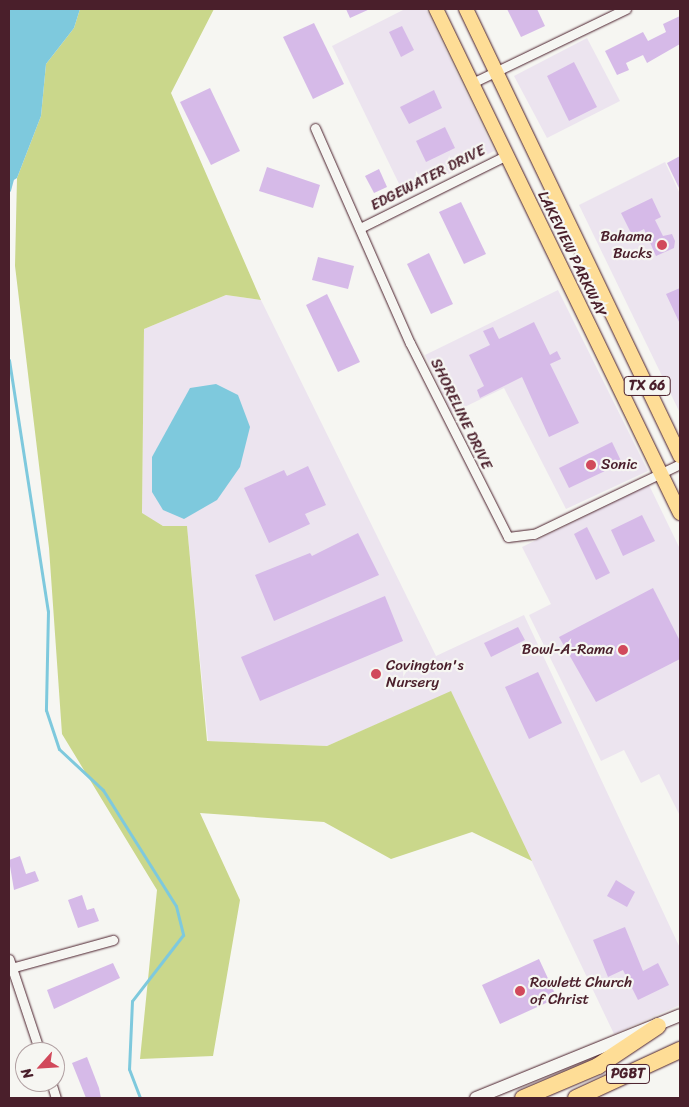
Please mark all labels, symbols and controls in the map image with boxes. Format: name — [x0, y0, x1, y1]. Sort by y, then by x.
street label: EDGEWATER DRIVE — [367, 141, 489, 215]
street label: LAKEVIEW PARKWAY — [534, 189, 610, 319]
place label: Bahama Bucks — [601, 227, 652, 262]
marker: Bahama Bucks — [656, 239, 668, 251]
street label: SHORELINE DRIVE — [426, 355, 496, 473]
road number: TX 66 — [623, 374, 671, 398]
place label: Sonic — [601, 456, 638, 474]
marker: Sonic — [585, 459, 597, 471]
place label: Bowl-A-Rama — [522, 641, 613, 659]
marker: Bowl-A-Rama — [617, 644, 629, 656]
place label: Covington's Nursery — [386, 656, 464, 691]
marker: Covington's Nursery — [370, 668, 382, 680]
place label: Rowlett Church of Christ — [530, 973, 632, 1008]
marker: Rowlett Church of Christ — [514, 985, 526, 997]
north arrow — [15, 1042, 65, 1092]
road number: PGBT — [606, 1062, 650, 1086]
text: N — [14, 1064, 40, 1083]

